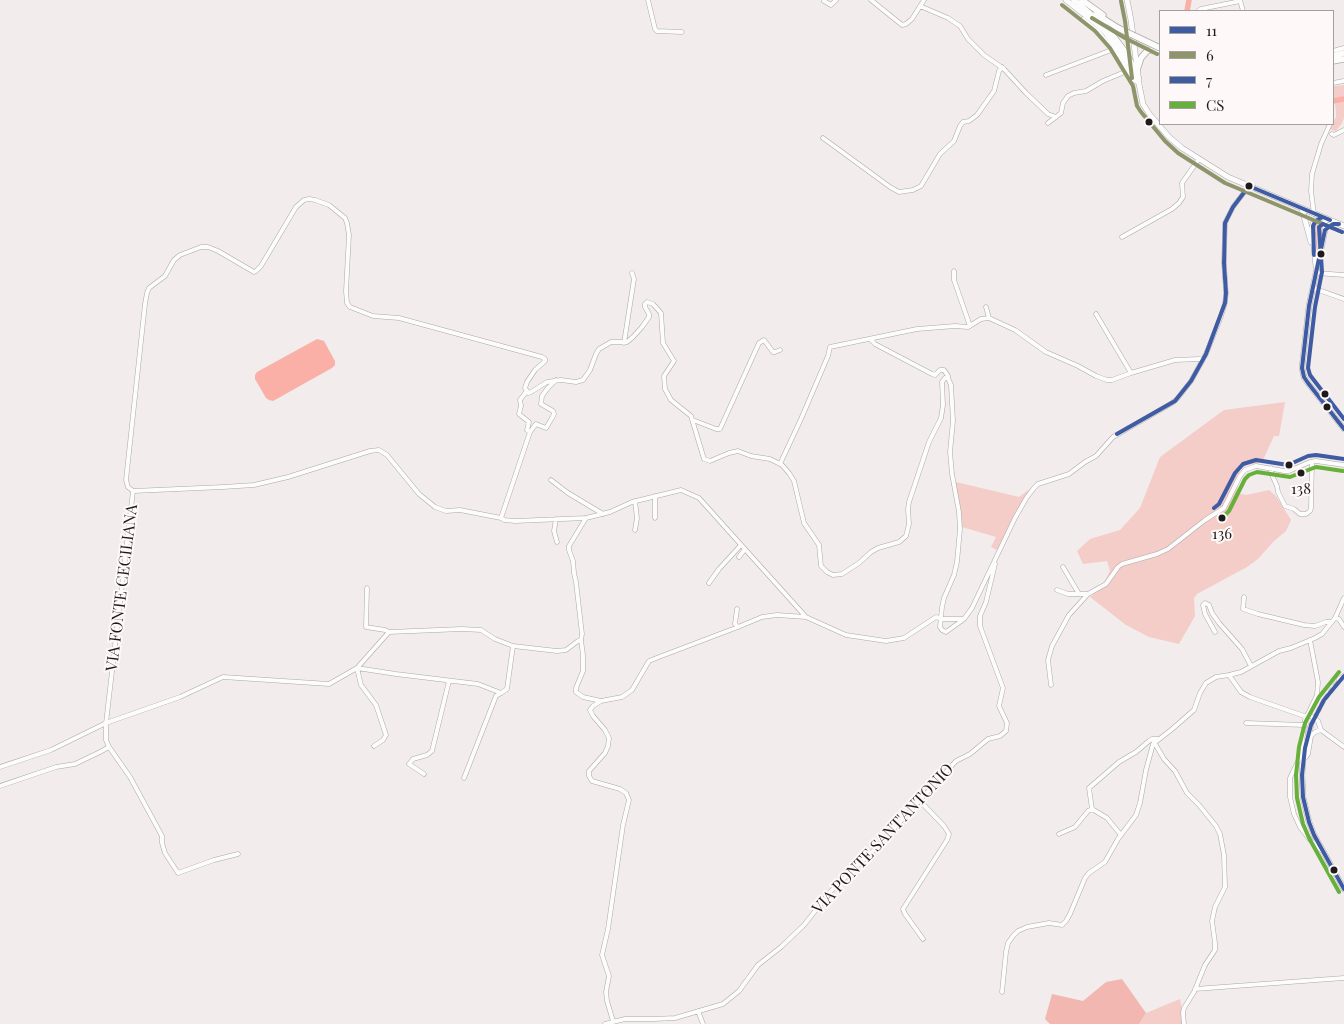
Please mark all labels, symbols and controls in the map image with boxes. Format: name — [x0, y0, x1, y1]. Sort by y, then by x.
legend — [1159, 10, 1334, 125]
text: 11 — [1206, 20, 1217, 40]
text: 6 — [1206, 45, 1214, 65]
text: 7 — [1206, 70, 1212, 90]
text: CS — [1206, 95, 1224, 115]
unlabelled marker — [1144, 117, 1154, 127]
unlabelled marker — [1244, 181, 1254, 191]
unlabelled marker — [1316, 249, 1326, 259]
unlabelled marker — [1320, 389, 1330, 399]
unlabelled marker — [1322, 402, 1332, 412]
unlabelled marker — [1284, 460, 1294, 470]
marker: 138 — [1296, 468, 1306, 478]
place label: 138 — [1291, 480, 1311, 498]
street label: VIA FONTE CECILIANA — [102, 503, 142, 673]
marker: 136 — [1217, 513, 1227, 523]
place label: 136 — [1212, 525, 1232, 543]
street label: VIA PONTE SANT'ANTONIO — [808, 760, 958, 918]
unlabelled marker — [1329, 865, 1339, 875]

